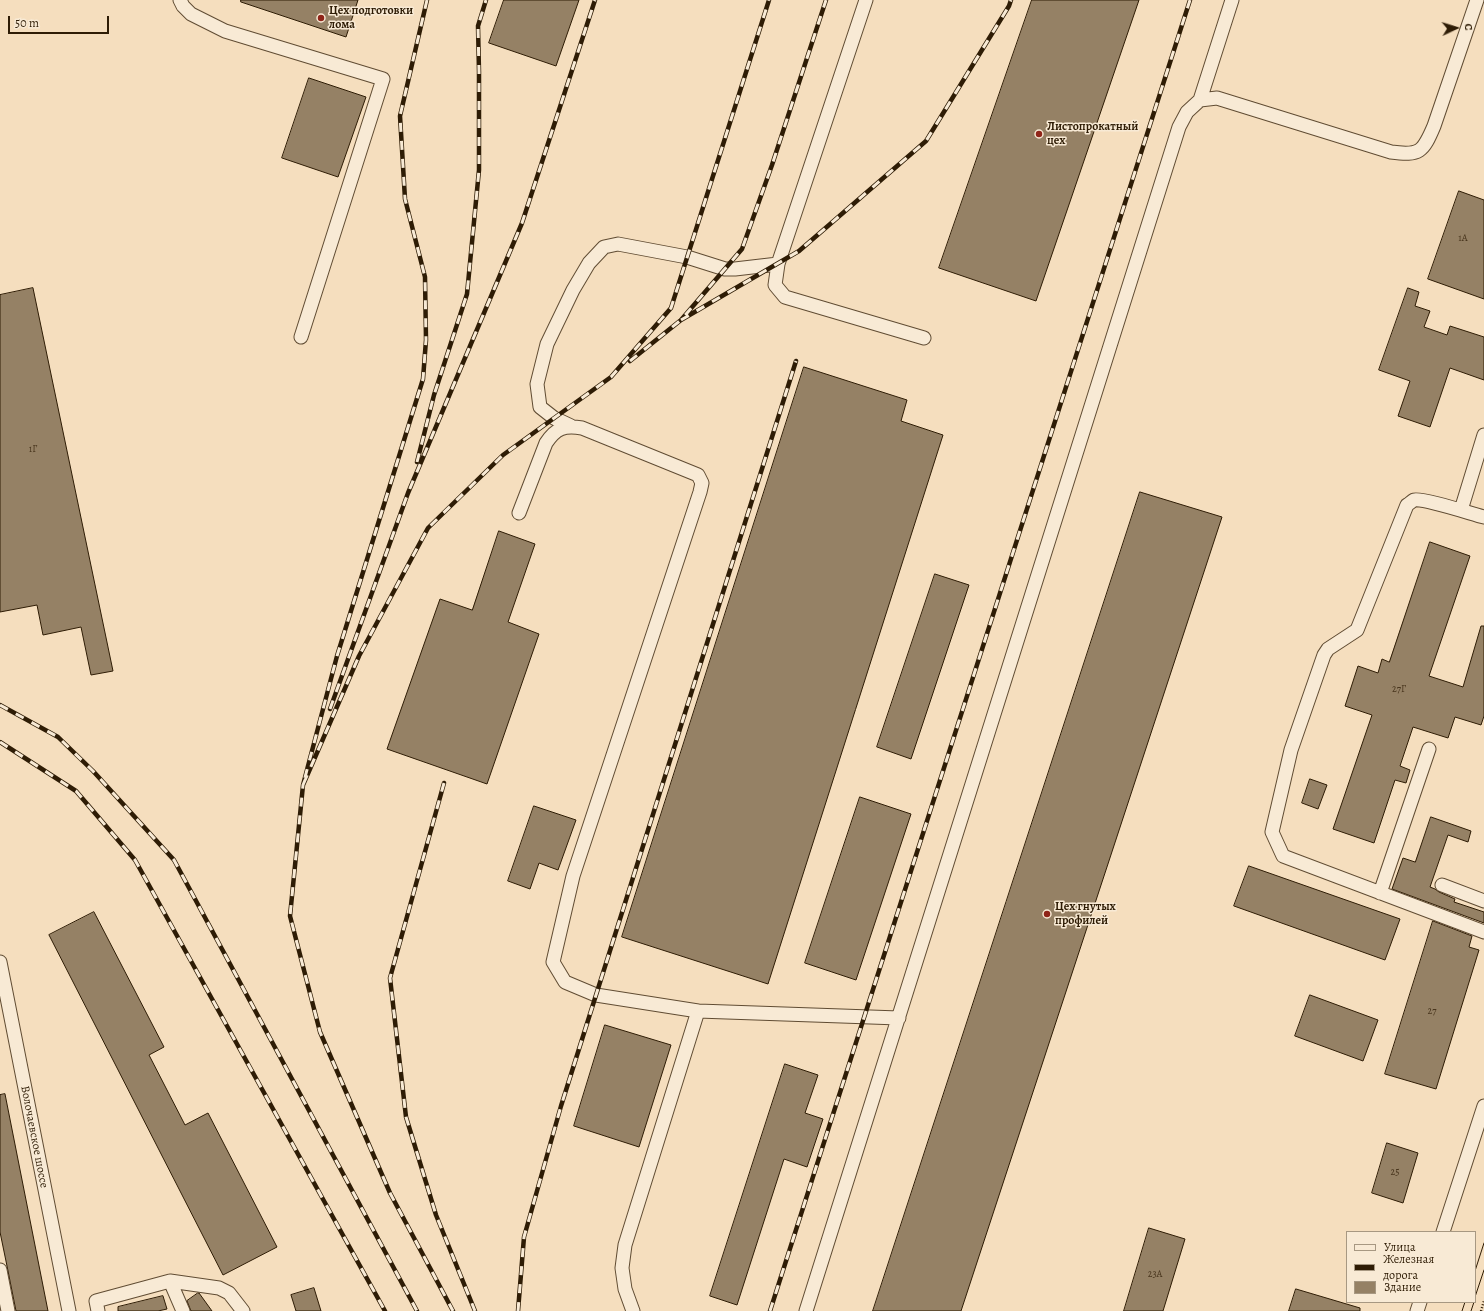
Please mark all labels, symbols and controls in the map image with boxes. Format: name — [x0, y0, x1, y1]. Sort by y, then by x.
place label: Цех подготовки лома — [329, 4, 413, 32]
scale bar — [10, 8, 111, 34]
north arrow — [1436, 8, 1476, 48]
marker: Цех подготовки лома — [316, 13, 326, 23]
text: 50 m — [15, 15, 39, 31]
text: С — [1461, 23, 1476, 31]
place label: Листопрокатный цех — [1047, 120, 1138, 148]
marker: Листопрокатный цех — [1034, 129, 1044, 139]
house number: 1А — [1458, 233, 1468, 245]
house number: 1Г — [29, 444, 37, 456]
house number: 27Г — [1392, 684, 1406, 696]
place label: Цех гнутых профилей — [1055, 900, 1116, 928]
marker: Цех гнутых профилей — [1042, 909, 1052, 919]
house number: 27 — [1428, 1006, 1436, 1018]
street label: Волочаевское шоссе — [17, 1085, 51, 1189]
house number: 25 — [1390, 1167, 1400, 1179]
legend — [1346, 1231, 1476, 1303]
text: Улица — [1384, 1239, 1415, 1255]
text: Железная дорога — [1383, 1251, 1434, 1283]
house number: 23А — [1148, 1269, 1162, 1281]
text: Здание — [1384, 1279, 1421, 1295]

